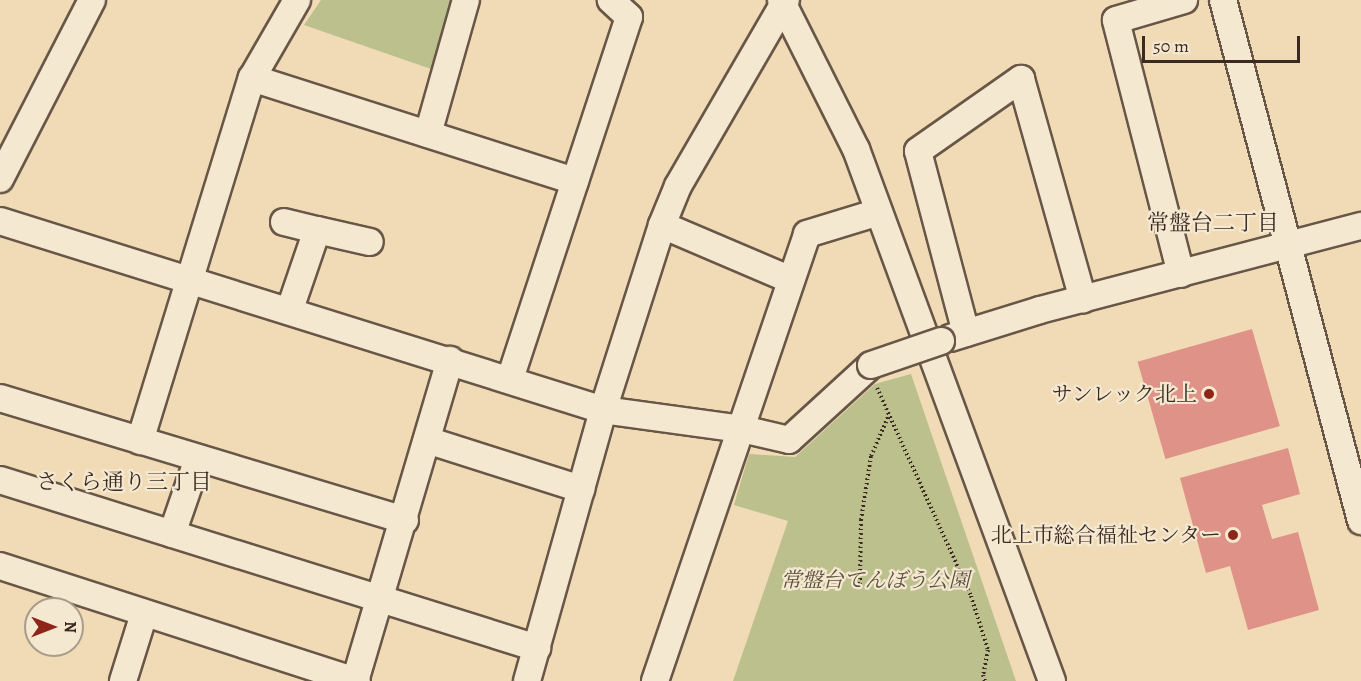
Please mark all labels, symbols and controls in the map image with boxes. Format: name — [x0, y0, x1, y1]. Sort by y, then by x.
scale bar — [1145, 24, 1302, 62]
text: 50 m — [1153, 34, 1189, 58]
district label: 常盤台二丁目 — [1147, 211, 1279, 237]
place label: サンレック北上 — [1050, 381, 1197, 407]
marker: サンレック北上 — [1202, 387, 1216, 401]
district label: さくら通り三丁目 — [36, 470, 212, 496]
place label: 北上市総合福祉センター — [990, 522, 1221, 548]
marker: 北上市総合福祉センター — [1226, 528, 1240, 542]
park label: 常盤台てんぼう公園 — [781, 567, 969, 593]
north arrow — [24, 597, 84, 657]
text: N — [59, 621, 81, 633]

